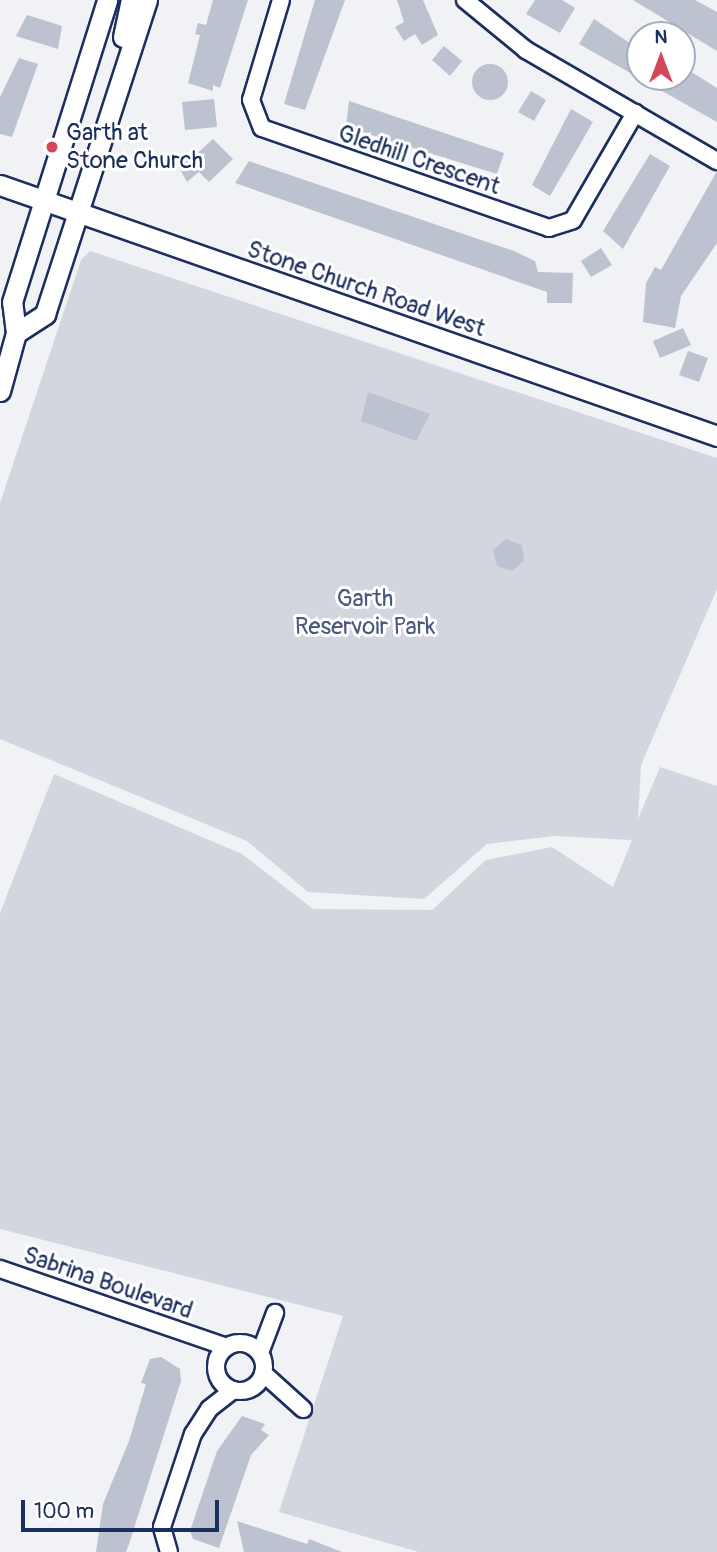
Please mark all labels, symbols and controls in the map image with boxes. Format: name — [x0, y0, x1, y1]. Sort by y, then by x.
north arrow — [626, 21, 696, 91]
text: N — [655, 25, 667, 49]
place label: Garth at Stone Church — [66, 119, 203, 175]
street label: Gledhill Crescent — [334, 119, 504, 201]
marker: Garth at Stone Church — [44, 139, 60, 155]
street label: Stone Church Road West — [243, 235, 489, 343]
park label: Garth Reservoir Park — [295, 585, 435, 641]
street label: Sabrina Boulevard — [19, 1241, 197, 1325]
scale bar — [24, 1486, 222, 1530]
text: 100 m — [34, 1498, 94, 1525]

